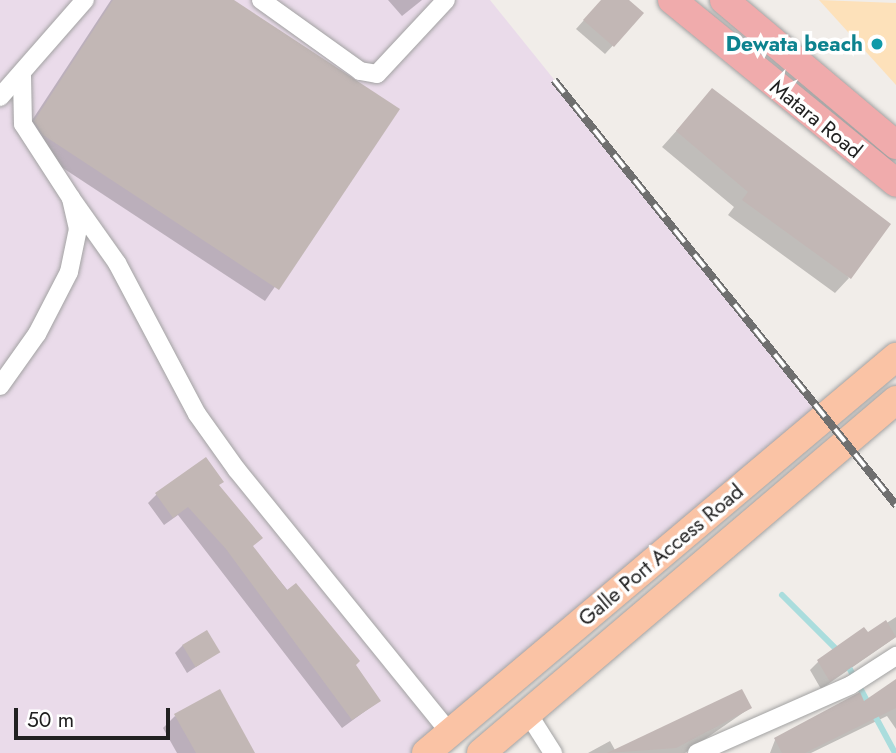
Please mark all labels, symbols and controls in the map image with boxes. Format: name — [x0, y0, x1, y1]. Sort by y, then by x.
place label: Dewata beach — [726, 31, 863, 57]
marker: Dewata beach — [869, 36, 885, 52]
street label: Matara Road — [765, 74, 867, 164]
street label: Galle Port Access Road — [573, 479, 749, 631]
scale bar — [18, 694, 173, 738]
text: 50 m — [27, 705, 74, 735]

